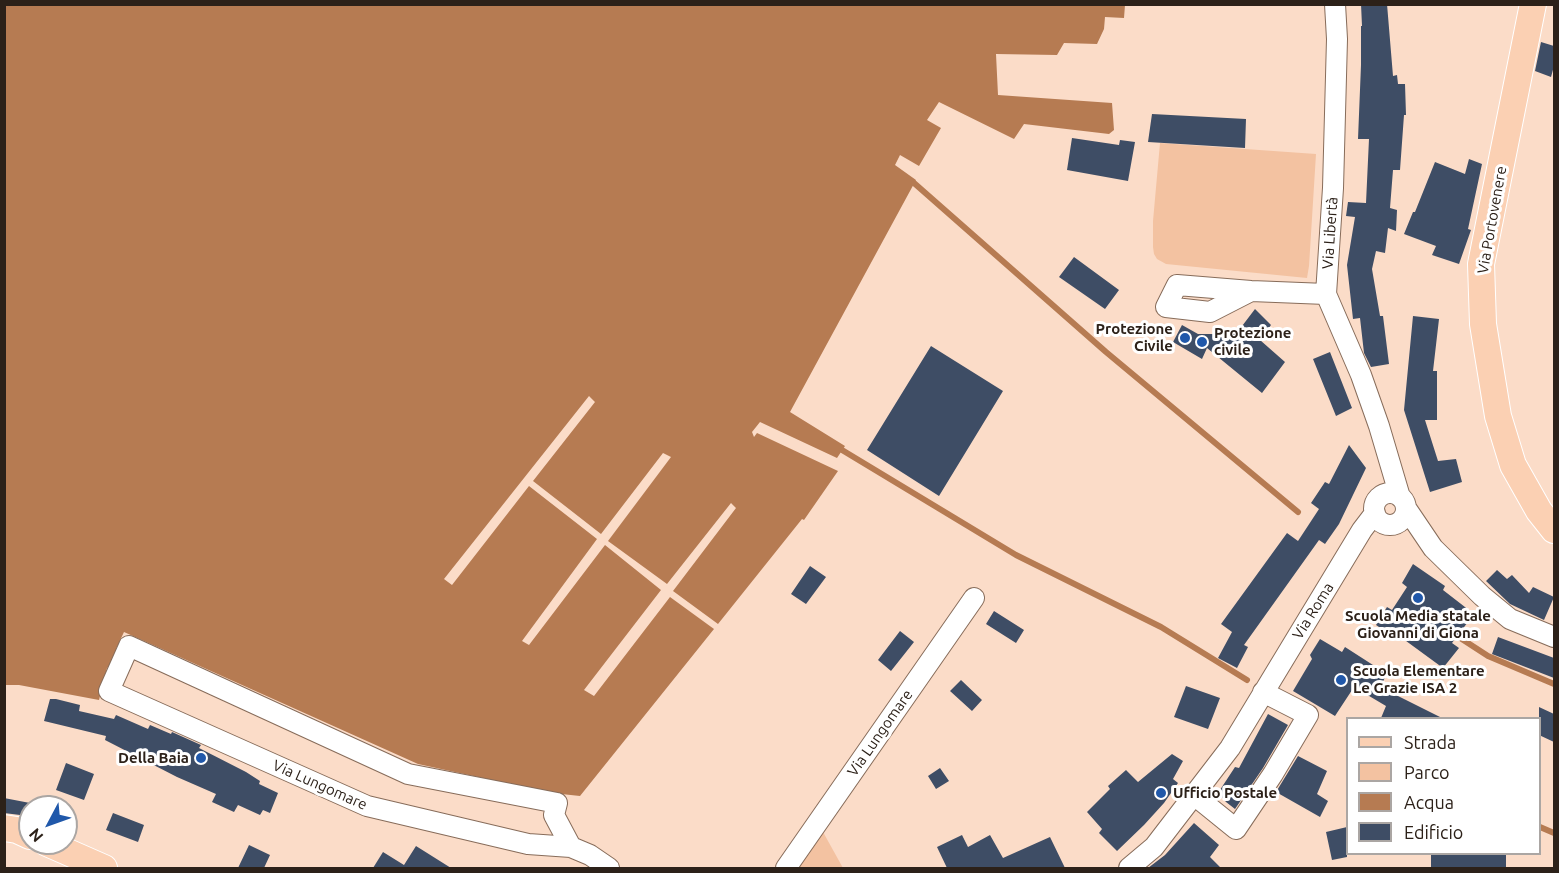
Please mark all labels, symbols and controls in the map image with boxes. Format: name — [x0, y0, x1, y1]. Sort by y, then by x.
street label: Via Portovenere — [1474, 165, 1510, 275]
street label: Via Libertà — [1318, 196, 1342, 270]
place label: Protezione Civile — [1096, 320, 1173, 355]
place label: Protezione civile — [1214, 324, 1291, 359]
marker: Protezione Civile — [1178, 331, 1192, 345]
marker: Protezione civile — [1195, 335, 1209, 349]
street label: Via Roma — [1289, 579, 1337, 643]
marker: Scuola Media statale Giovanni di Giona — [1411, 591, 1425, 605]
place label: Scuola Media statale Giovanni di Giona — [1345, 607, 1491, 642]
place label: Scuola Elementare Le Grazie ISA 2 — [1353, 662, 1485, 697]
marker: Scuola Elementare Le Grazie ISA 2 — [1334, 673, 1348, 687]
street label: Via Lungomare — [844, 686, 916, 780]
legend — [1346, 717, 1541, 855]
text: Strada — [1404, 732, 1456, 752]
place label: Della Baia — [118, 749, 189, 767]
marker: Della Baia — [194, 751, 208, 765]
street label: Via Lungomare — [270, 756, 370, 814]
text: Parco — [1404, 762, 1450, 782]
place label: Ufficio Postale — [1173, 784, 1277, 802]
marker: Ufficio Postale — [1154, 786, 1168, 800]
text: Acqua — [1404, 792, 1454, 812]
north arrow — [18, 795, 78, 855]
text: Edificio — [1404, 822, 1463, 842]
text: N — [25, 825, 47, 846]

